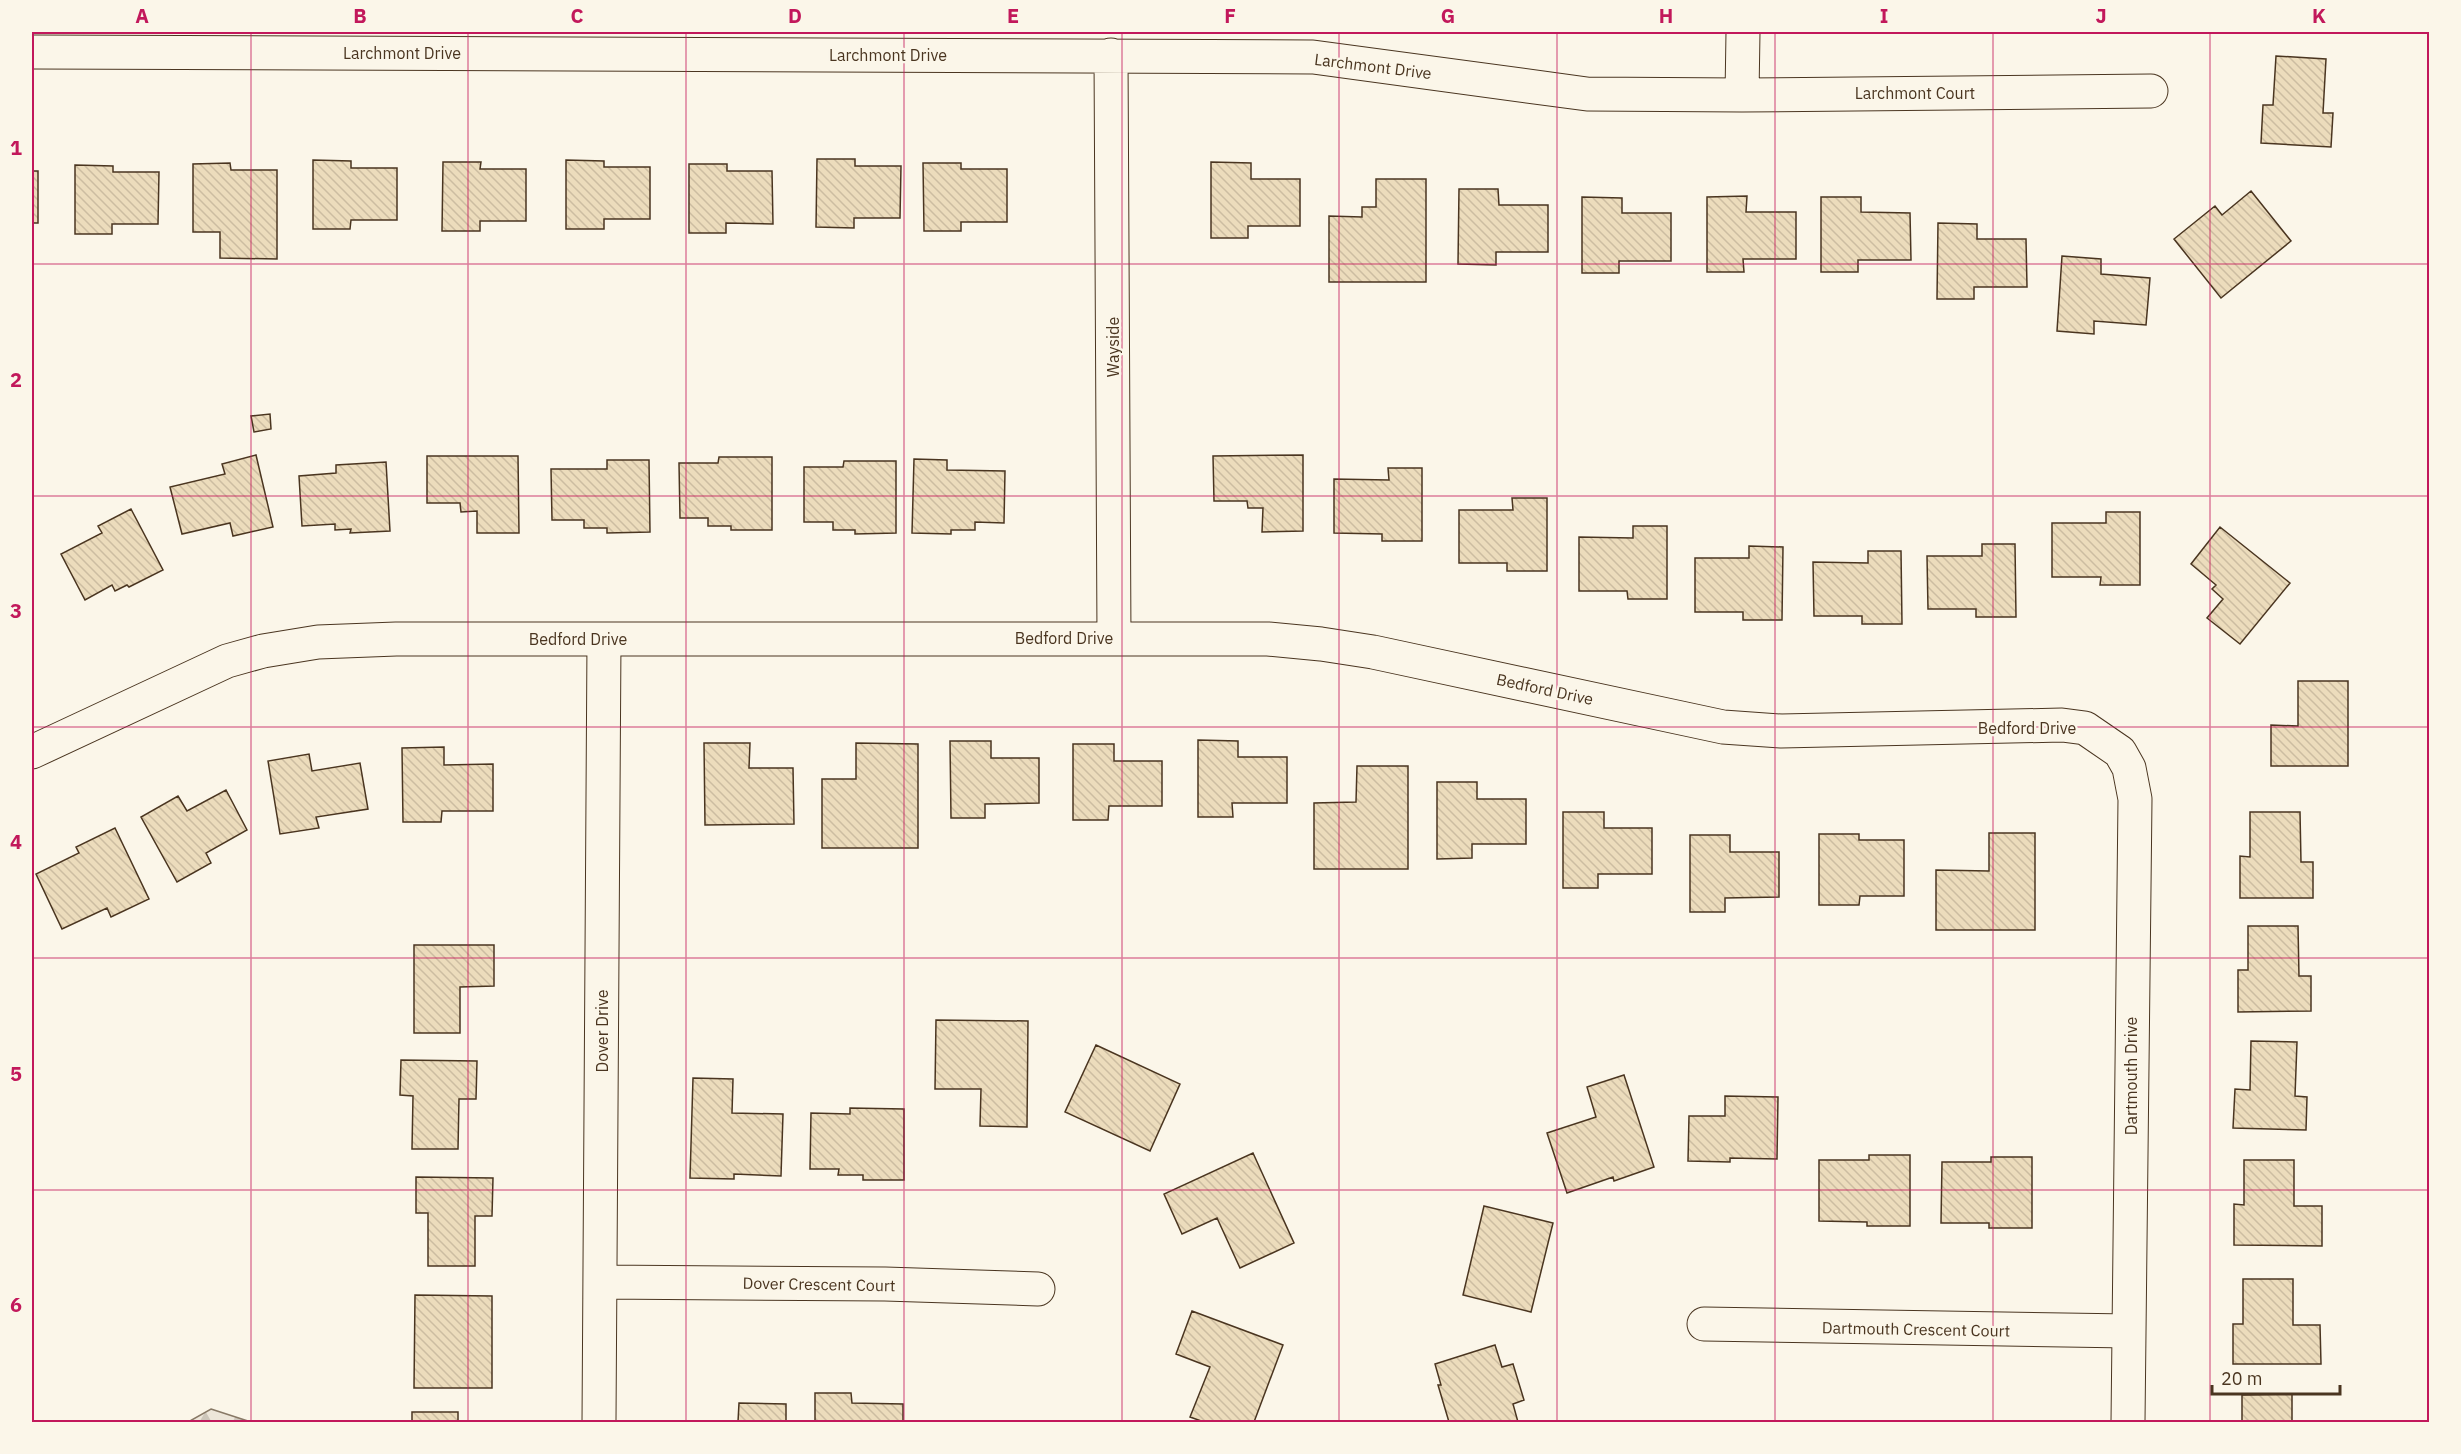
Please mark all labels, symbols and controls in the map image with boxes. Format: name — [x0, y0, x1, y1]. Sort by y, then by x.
text: A — [135, 2, 149, 29]
text: B — [353, 2, 367, 29]
text: C — [570, 2, 584, 29]
text: D — [788, 2, 802, 29]
text: E — [1007, 2, 1019, 29]
text: F — [1224, 2, 1236, 29]
text: G — [1441, 2, 1455, 29]
text: H — [1659, 2, 1673, 29]
text: I — [1880, 2, 1888, 29]
text: J — [2095, 2, 2107, 29]
text: K — [2312, 2, 2326, 29]
street label: Larchmont Drive — [343, 43, 461, 63]
street label: Larchmont Drive — [829, 45, 947, 65]
street label: Larchmont Drive — [1313, 49, 1433, 83]
street label: Larchmont Court — [1855, 83, 1975, 103]
text: 1 — [10, 134, 22, 161]
street label: Wayside — [1103, 317, 1123, 377]
text: 2 — [10, 366, 22, 393]
text: 3 — [10, 597, 22, 624]
street label: Bedford Drive — [1015, 628, 1113, 648]
street label: Bedford Drive — [529, 629, 627, 649]
street label: Bedford Drive — [1495, 669, 1595, 709]
street label: Bedford Drive — [1978, 718, 2076, 738]
text: 4 — [10, 828, 22, 855]
street label: Dover Drive — [592, 989, 612, 1072]
street label: Dartmouth Drive — [2121, 1017, 2141, 1135]
text: 5 — [10, 1060, 22, 1087]
street label: Dover Crescent Court — [742, 1273, 896, 1295]
text: 6 — [10, 1291, 22, 1318]
street label: Dartmouth Crescent Court — [1822, 1317, 2010, 1341]
scale bar — [2212, 1358, 2340, 1396]
text: 20 m — [2221, 1367, 2263, 1390]

